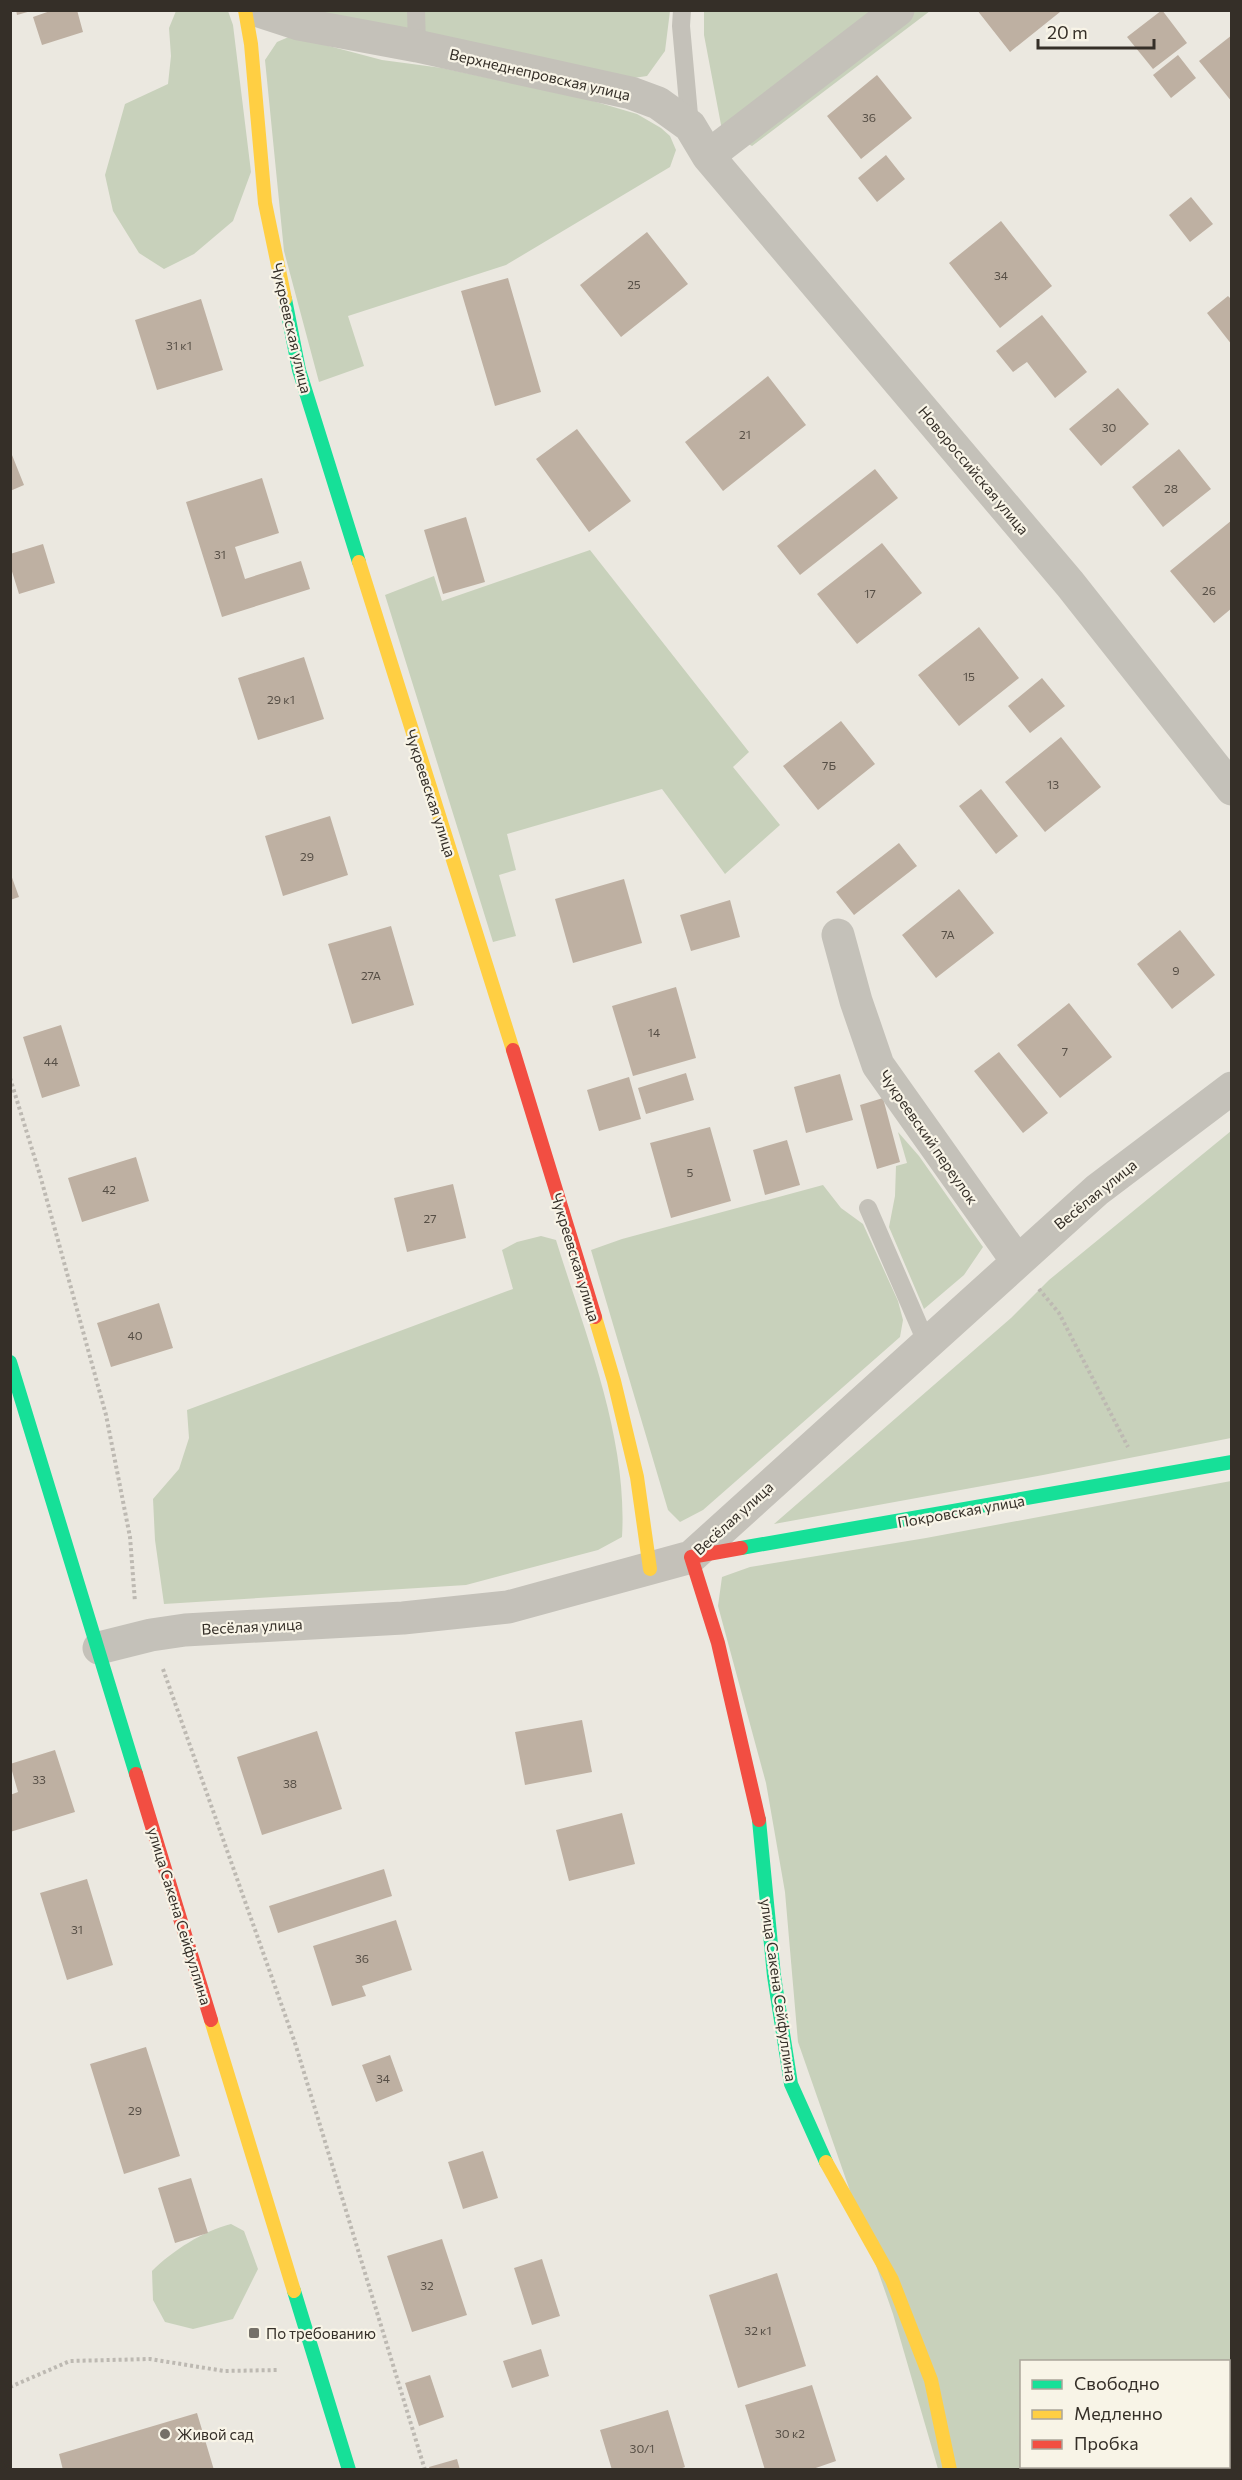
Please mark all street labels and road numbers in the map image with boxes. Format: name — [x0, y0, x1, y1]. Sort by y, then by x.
street label: Верхнеднепровская улица — [448, 44, 632, 104]
street label: Чукреевская улица — [268, 261, 316, 395]
street label: Новороссийская улица — [915, 402, 1033, 538]
street label: Чукреевская улица — [402, 727, 460, 859]
street label: Чукреевский переулок — [876, 1066, 982, 1208]
street label: Весёлая улица — [1050, 1155, 1140, 1233]
street label: Чукреевская улица — [548, 1191, 604, 1323]
street label: Весёлая улица — [689, 1477, 777, 1559]
street label: Покровская улица — [896, 1491, 1026, 1531]
street label: Весёлая улица — [201, 1614, 303, 1638]
street label: улица Сакена Сейфуллина — [144, 1825, 216, 2007]
street label: улица Сакена Сейфуллина — [757, 1897, 801, 2083]

